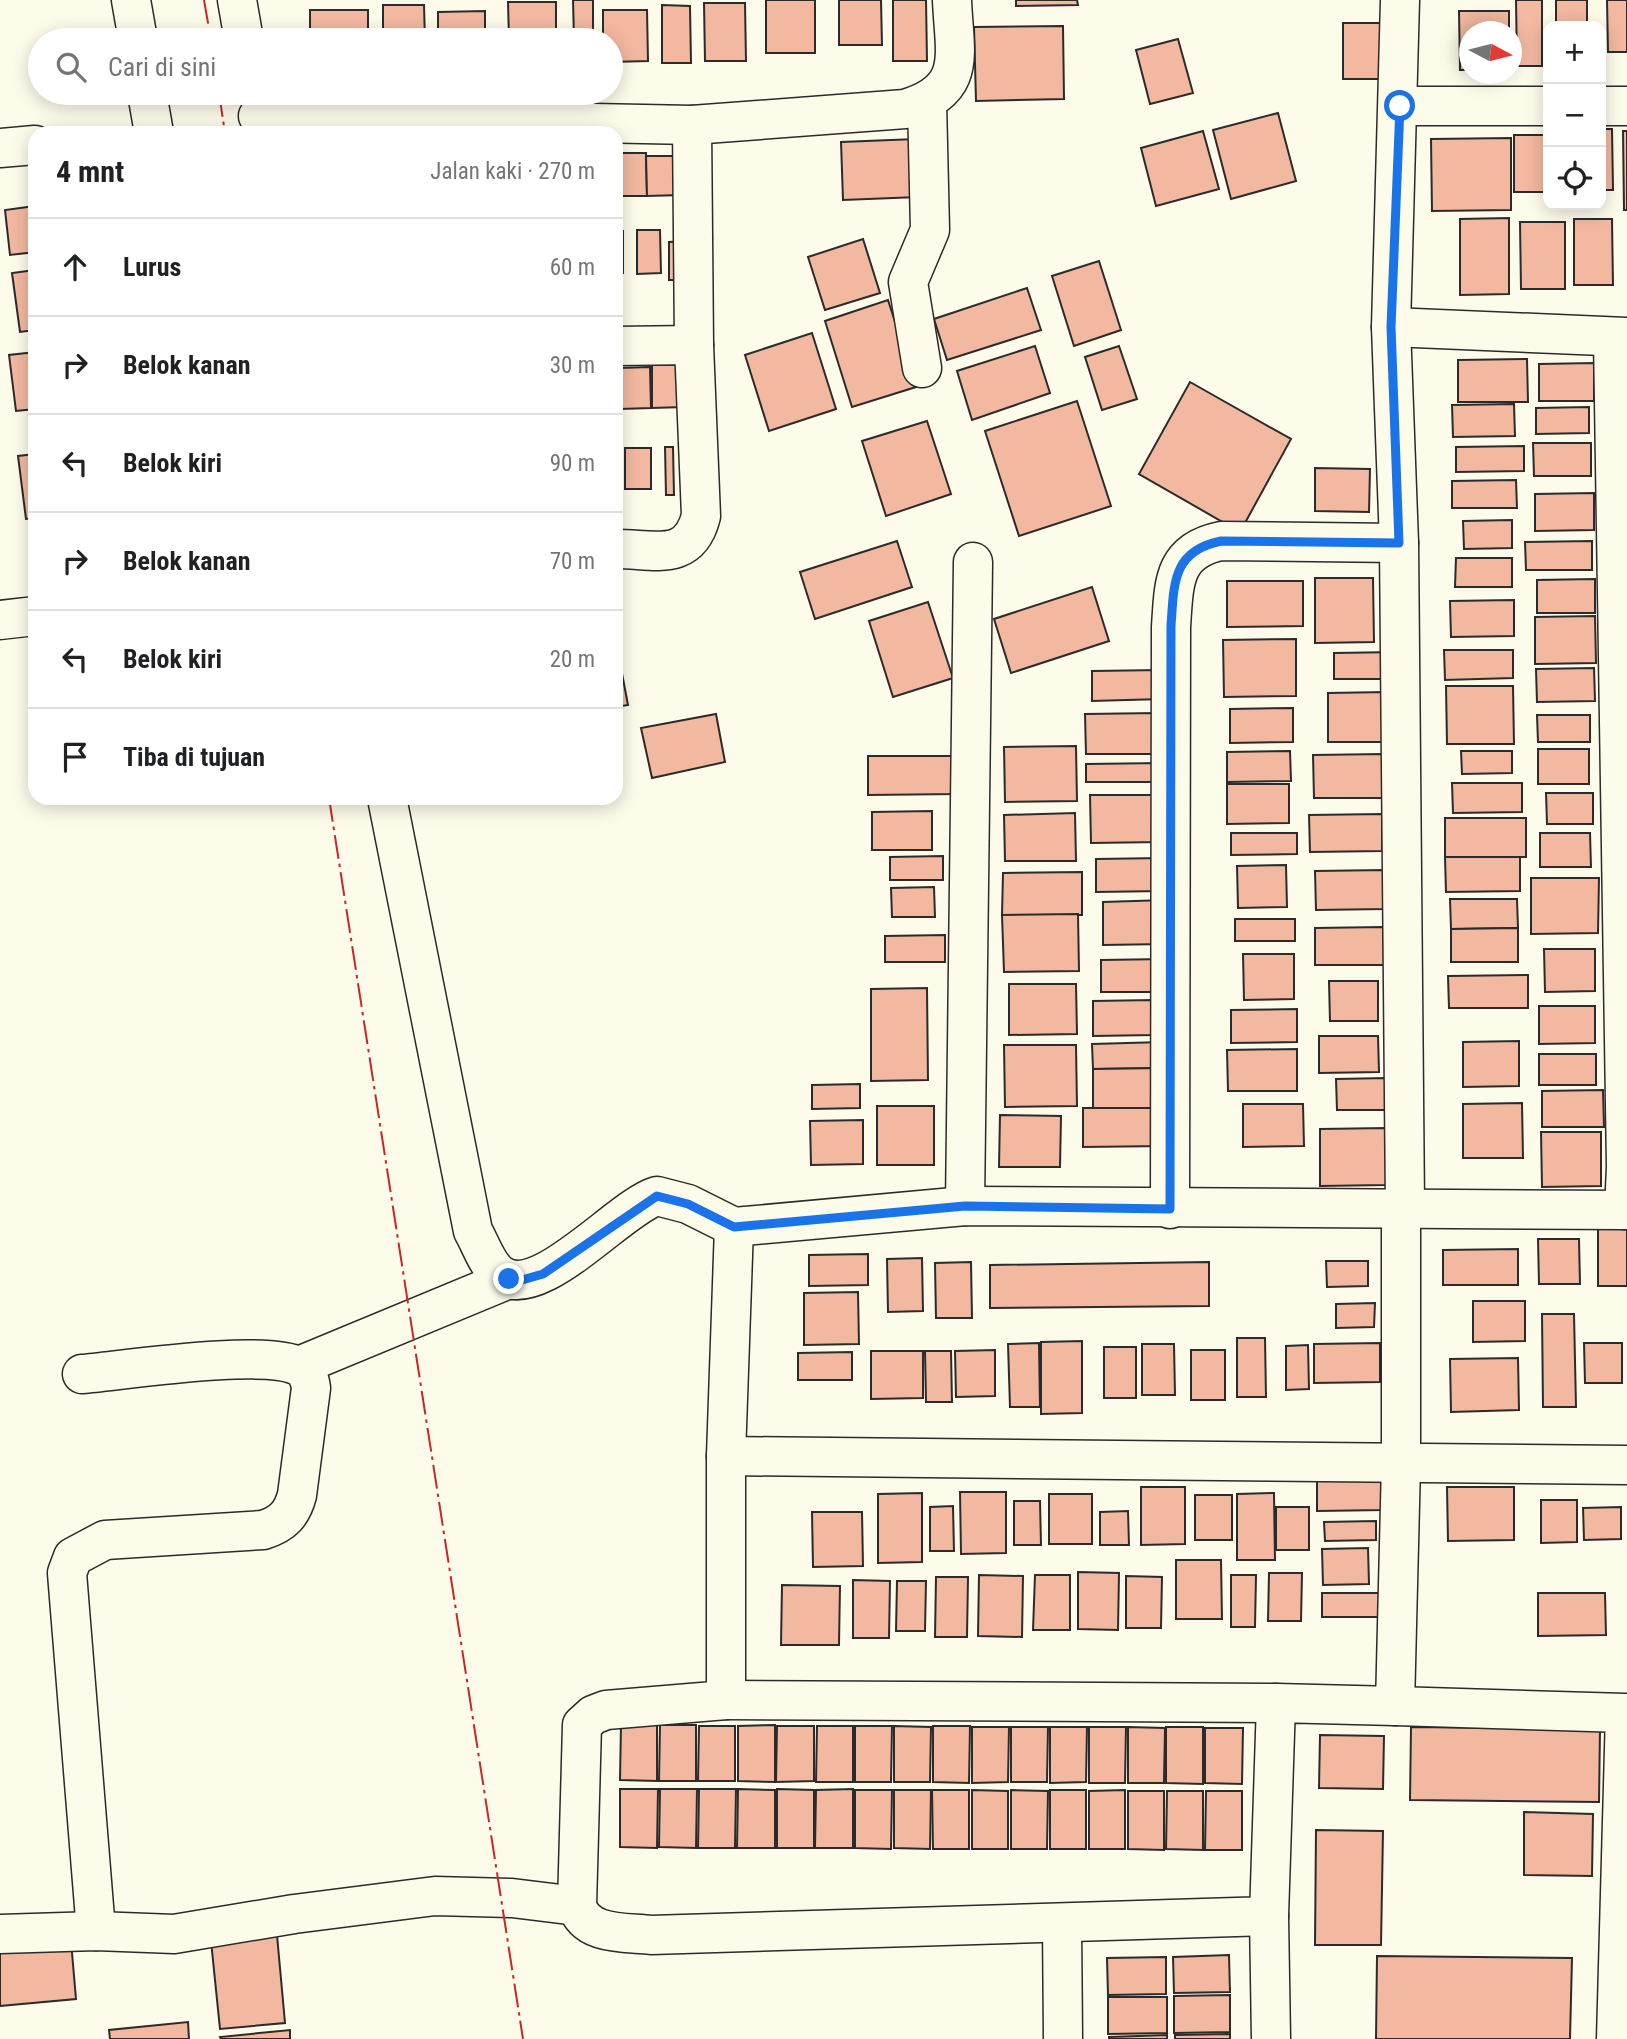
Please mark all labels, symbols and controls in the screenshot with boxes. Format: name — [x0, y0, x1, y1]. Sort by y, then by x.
north arrow — [1459, 21, 1522, 84]
map controls — [1543, 21, 1606, 210]
button: + — [1543, 21, 1606, 84]
search box — [28, 28, 623, 105]
icon: search — [52, 48, 90, 86]
text: Cari di sini — [108, 52, 216, 82]
button: − — [1543, 84, 1606, 147]
route start — [1384, 90, 1415, 121]
button: locate — [1543, 147, 1606, 210]
text: 4 mnt — [56, 154, 124, 189]
text: Jalan kaki · 270 m — [430, 158, 595, 185]
icon: ahead — [56, 248, 94, 286]
text: Lurus — [123, 252, 181, 282]
text: 60 m — [550, 254, 595, 281]
icon: right — [56, 346, 94, 384]
text: Belok kanan — [123, 350, 250, 380]
text: 30 m — [550, 352, 595, 379]
icon: left — [56, 444, 94, 482]
text: Belok kiri — [123, 448, 222, 478]
text: 90 m — [550, 450, 595, 477]
icon: right — [56, 542, 94, 580]
text: Belok kanan — [123, 546, 250, 576]
text: 70 m — [550, 548, 595, 575]
icon: left — [56, 640, 94, 678]
text: Belok kiri — [123, 644, 222, 674]
text: 20 m — [550, 646, 595, 673]
icon: arrive — [56, 738, 94, 776]
text: Tiba di tujuan — [123, 742, 265, 772]
route end — [493, 1263, 524, 1294]

